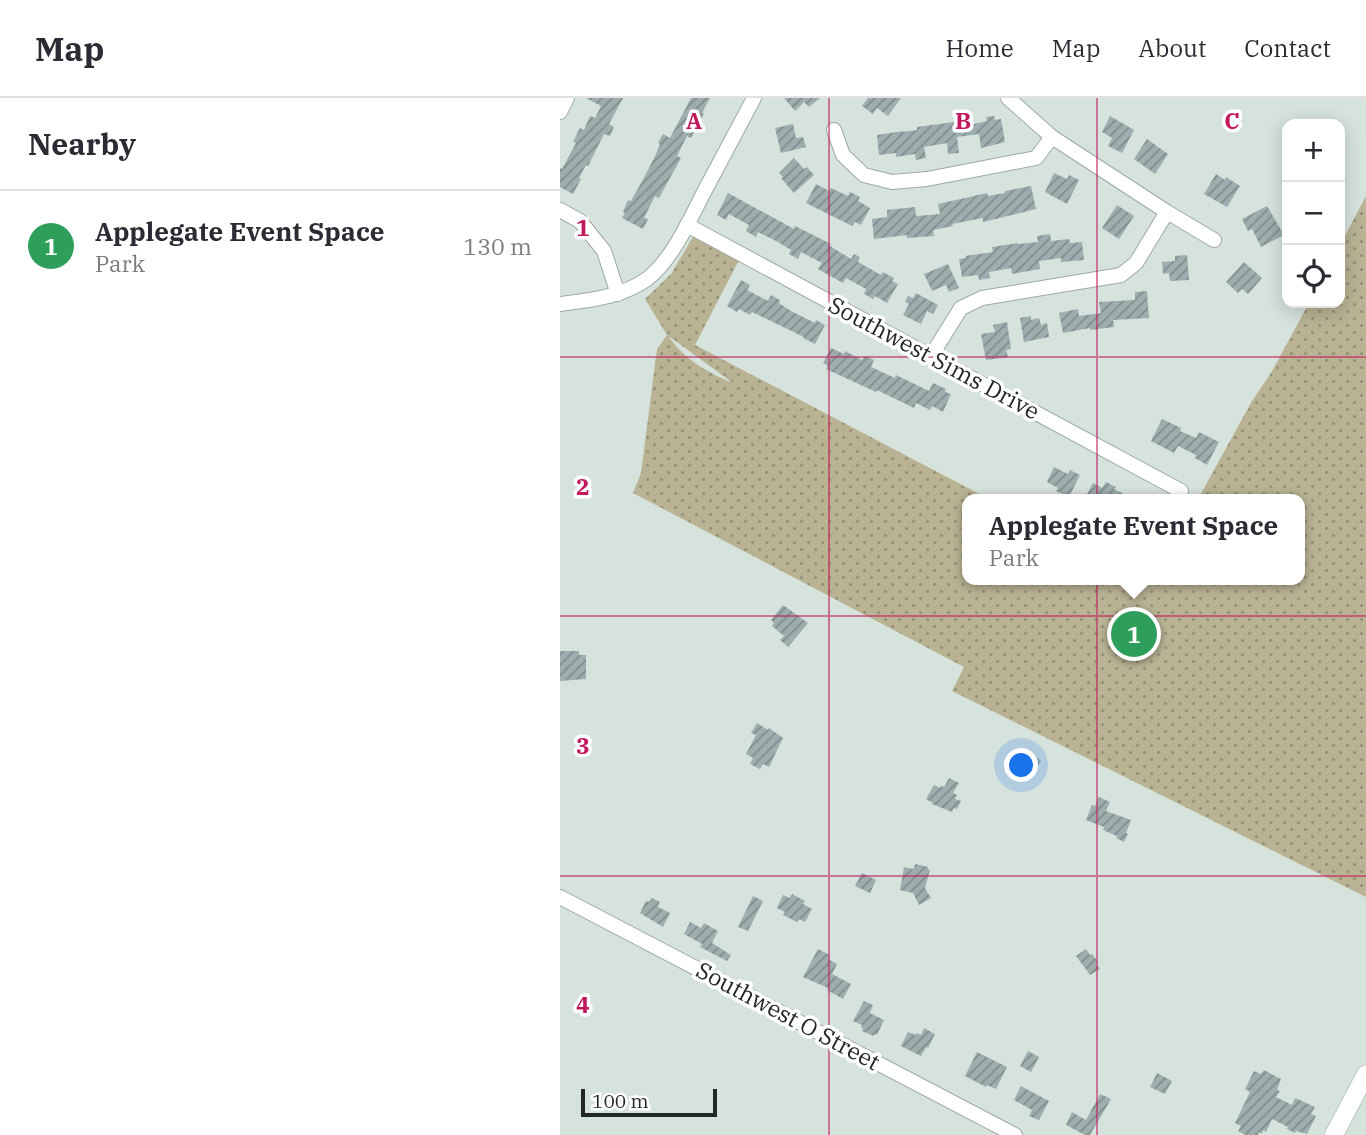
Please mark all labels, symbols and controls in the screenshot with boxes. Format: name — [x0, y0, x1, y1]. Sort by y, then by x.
text: Map — [35, 27, 104, 70]
text: Home — [946, 32, 1014, 64]
text: Map — [1052, 32, 1100, 64]
text: About — [1138, 32, 1206, 64]
text: Contact — [1244, 32, 1331, 64]
text: A — [686, 105, 702, 135]
text: B — [955, 105, 971, 135]
text: C — [1224, 105, 1240, 135]
map controls — [1282, 119, 1345, 308]
button: + — [1282, 119, 1345, 182]
text: Nearby — [28, 124, 136, 163]
button: − — [1282, 182, 1345, 245]
text: 1 — [576, 212, 590, 242]
text: Applegate Event Space — [95, 214, 384, 248]
text: 1 — [44, 231, 58, 261]
text: 130 m — [463, 231, 532, 261]
button: locate — [1282, 245, 1345, 308]
text: Park — [95, 248, 145, 278]
street label: Southwest Sims Drive — [824, 289, 1045, 425]
text: 2 — [576, 471, 590, 501]
popup — [962, 494, 1305, 585]
text: Applegate Event Space — [989, 508, 1278, 542]
text: Park — [989, 542, 1039, 572]
pin: 1 — [1111, 608, 1157, 660]
text: 3 — [576, 730, 590, 760]
your location — [1004, 748, 1038, 782]
street label: Southwest O Street — [691, 954, 886, 1076]
text: 4 — [576, 989, 590, 1019]
scale bar — [581, 1086, 718, 1118]
text: 100 m — [592, 1089, 649, 1113]

